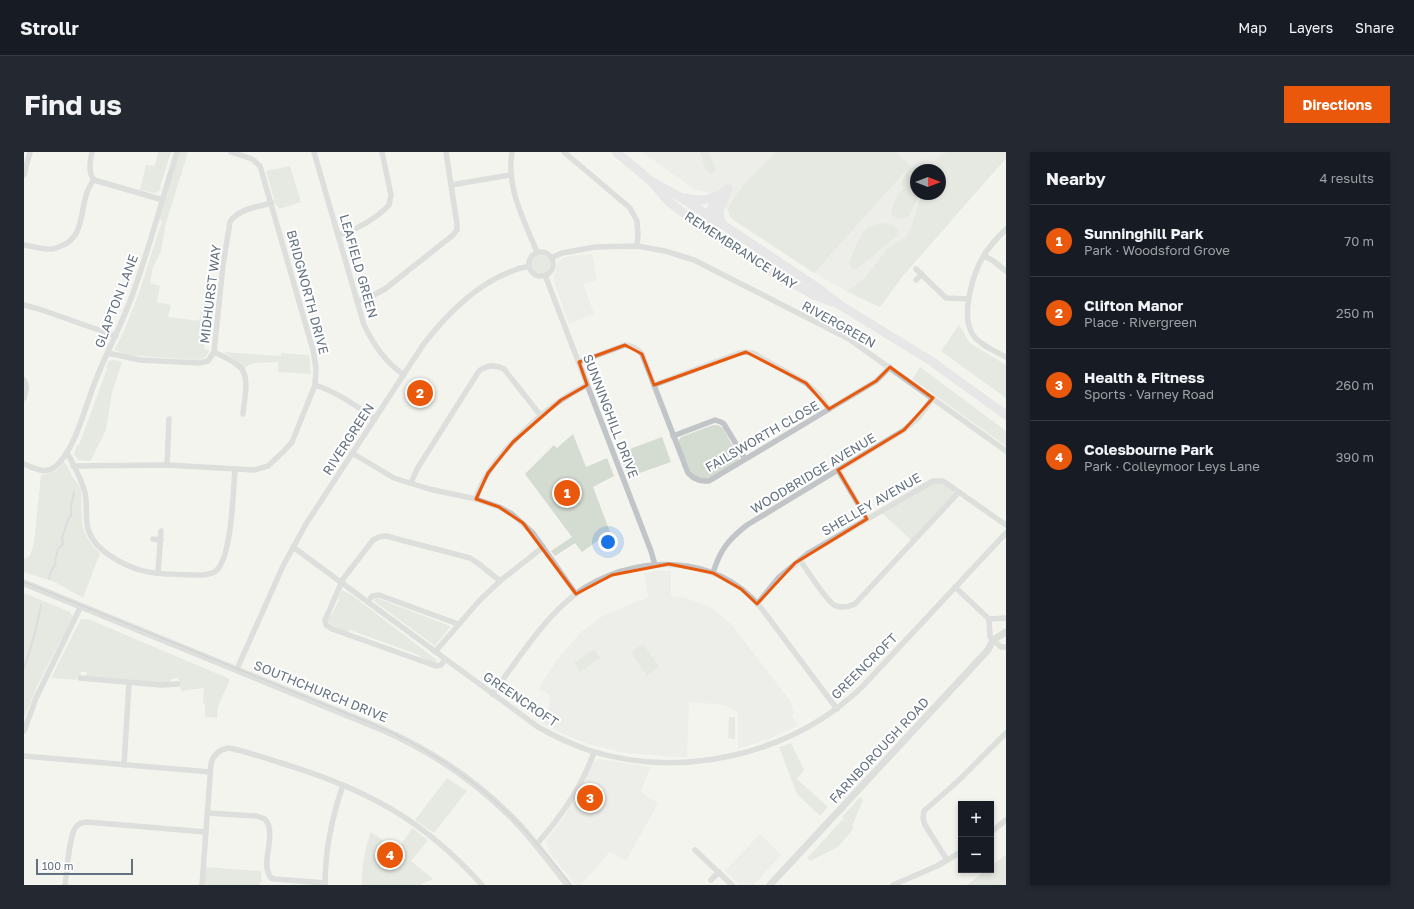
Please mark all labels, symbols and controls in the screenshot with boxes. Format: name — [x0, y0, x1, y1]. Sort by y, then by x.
text: Strollr — [20, 16, 79, 39]
text: Map — [1238, 19, 1267, 36]
text: Layers — [1289, 19, 1333, 36]
text: Share — [1355, 19, 1394, 36]
button: Directions — [1284, 86, 1390, 123]
text: Find us — [24, 88, 122, 121]
north arrow — [910, 164, 946, 200]
text: Nearby — [1046, 168, 1106, 189]
text: 4 results — [1320, 170, 1374, 186]
street label: REMEMBRANCE WAY — [682, 208, 801, 293]
street label: LEAFIELD GREEN — [337, 212, 381, 320]
text: Sunninghill Park — [1084, 224, 1204, 242]
street label: BRIDGNORTH DRIVE — [284, 228, 332, 356]
text: 1 — [1056, 233, 1062, 249]
text: 70 m — [1344, 233, 1374, 249]
text: Park · Woodsford Grove — [1084, 242, 1230, 258]
street label: MIDHURST WAY — [196, 243, 224, 344]
street label: GLAPTON LANE — [91, 252, 141, 350]
text: Clifton Manor — [1084, 296, 1183, 314]
street label: RIVERGREEN — [799, 297, 879, 351]
text: 2 — [1055, 305, 1063, 321]
text: 250 m — [1336, 305, 1374, 321]
text: Place · Rivergreen — [1084, 314, 1197, 330]
street label: SUNNINGHILL DRIVE — [580, 352, 642, 480]
text: Health & Fitness — [1084, 368, 1205, 386]
text: 3 — [1055, 377, 1063, 393]
text: 260 m — [1336, 377, 1374, 393]
pin: 2 — [407, 378, 433, 408]
text: Sports · Varney Road — [1084, 386, 1214, 402]
street label: FAILSWORTH CLOSE — [702, 397, 822, 475]
street label: RIVERGREEN — [319, 400, 377, 478]
street label: WOODBRIDGE AVENUE — [747, 429, 879, 517]
text: Colesbourne Park — [1084, 440, 1214, 458]
text: 4 — [1055, 449, 1063, 465]
text: 390 m — [1336, 449, 1374, 465]
text: Park · Colleymoor Leys Lane — [1084, 458, 1260, 474]
street label: SHELLEY AVENUE — [818, 469, 924, 539]
pin: 1 — [554, 478, 580, 508]
your location — [598, 532, 618, 552]
street label: GREENCROFT — [828, 630, 900, 702]
street label: SOUTHCHURCH DRIVE — [252, 657, 390, 725]
street label: GREENCROFT — [480, 668, 562, 730]
street label: FARNBOROUGH ROAD — [826, 694, 932, 806]
pin: 3 — [577, 783, 603, 813]
map controls — [958, 801, 994, 873]
button: + — [958, 801, 994, 837]
button: − — [958, 837, 994, 873]
pin: 4 — [377, 840, 403, 870]
scale bar — [36, 857, 133, 876]
text: 100 m — [42, 859, 73, 872]

